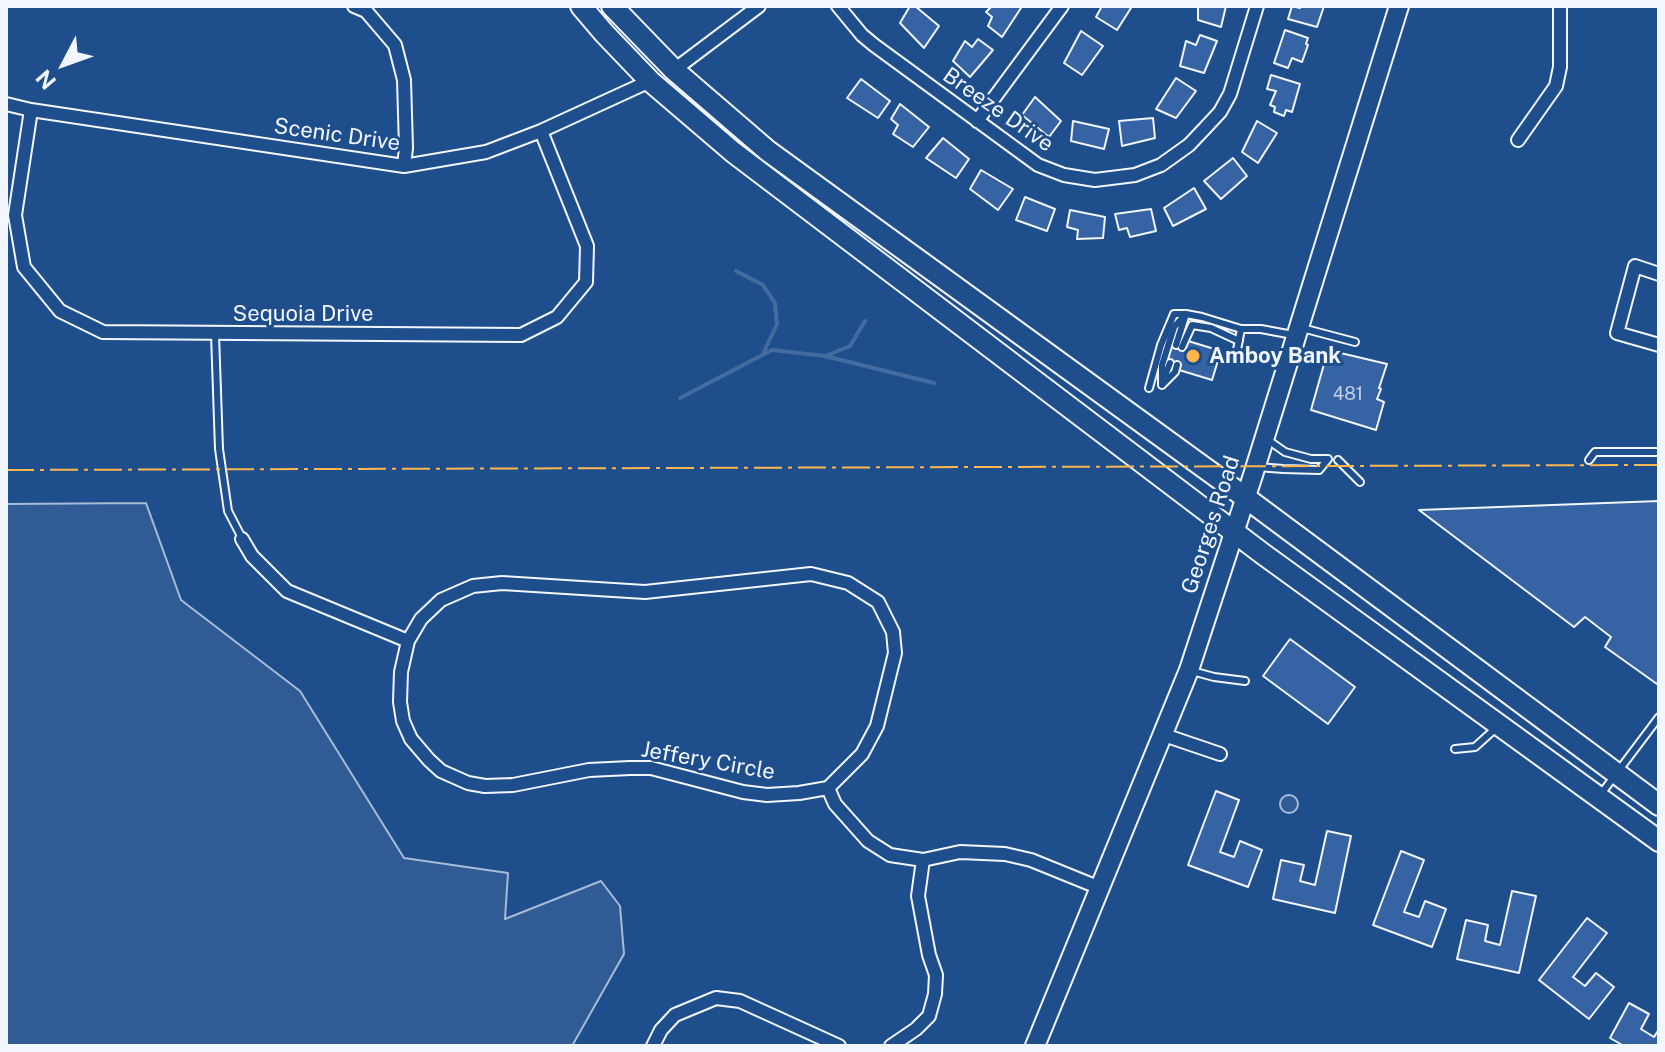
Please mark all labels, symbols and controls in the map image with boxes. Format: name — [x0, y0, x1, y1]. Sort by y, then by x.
north arrow — [24, 24, 104, 104]
street label: Breeze Drive — [938, 62, 1058, 158]
text: N — [30, 65, 61, 95]
street label: Scenic Drive — [272, 113, 402, 157]
street label: Sequoia Drive — [232, 301, 374, 327]
place label: Amboy Bank — [1209, 343, 1341, 369]
marker: Amboy Bank — [1184, 347, 1202, 365]
house number: 481 — [1333, 383, 1363, 405]
street label: Georges Road — [1176, 453, 1246, 597]
street label: Jeffery Circle — [639, 736, 777, 786]

